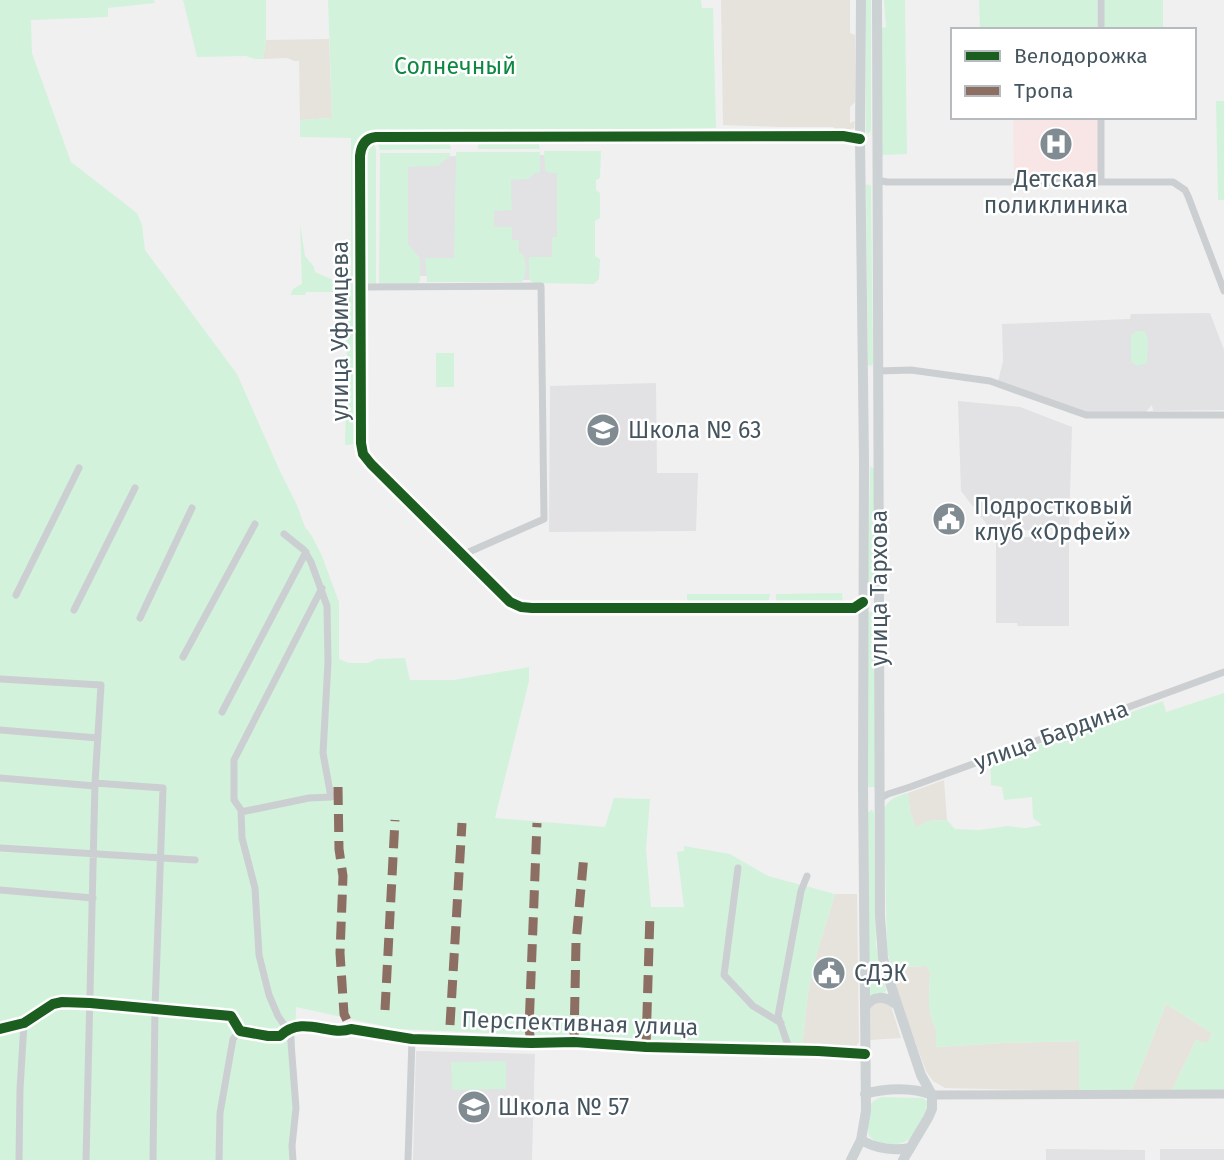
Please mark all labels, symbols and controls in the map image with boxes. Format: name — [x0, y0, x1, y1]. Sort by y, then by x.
legend — [951, 28, 1196, 119]
text: Велодорожка — [1014, 43, 1148, 69]
park label: Солнечный — [394, 52, 516, 80]
text: Тропа — [1014, 78, 1073, 104]
hospital icon: Детская поликлиника — [1037, 125, 1075, 163]
place label: Детская поликлиника — [984, 165, 1128, 219]
street label: улица Уфимцева — [326, 241, 354, 421]
school or university icon: Школа № 63 — [584, 411, 622, 449]
place label: Школа № 63 — [628, 416, 761, 444]
place label: Подростковый клуб «Орфей» — [974, 492, 1133, 546]
public building icon: Подростковый клуб «Орфей» — [930, 500, 968, 538]
street label: улица Тархова — [865, 510, 893, 666]
street label: улица Бардина — [970, 694, 1132, 776]
public building icon: СДЭК — [810, 954, 848, 992]
place label: СДЭК — [854, 959, 907, 987]
street label: Перспективная улица — [461, 1005, 699, 1041]
school or university icon: Школа № 57 — [455, 1088, 493, 1126]
place label: Школа № 57 — [498, 1093, 629, 1121]

